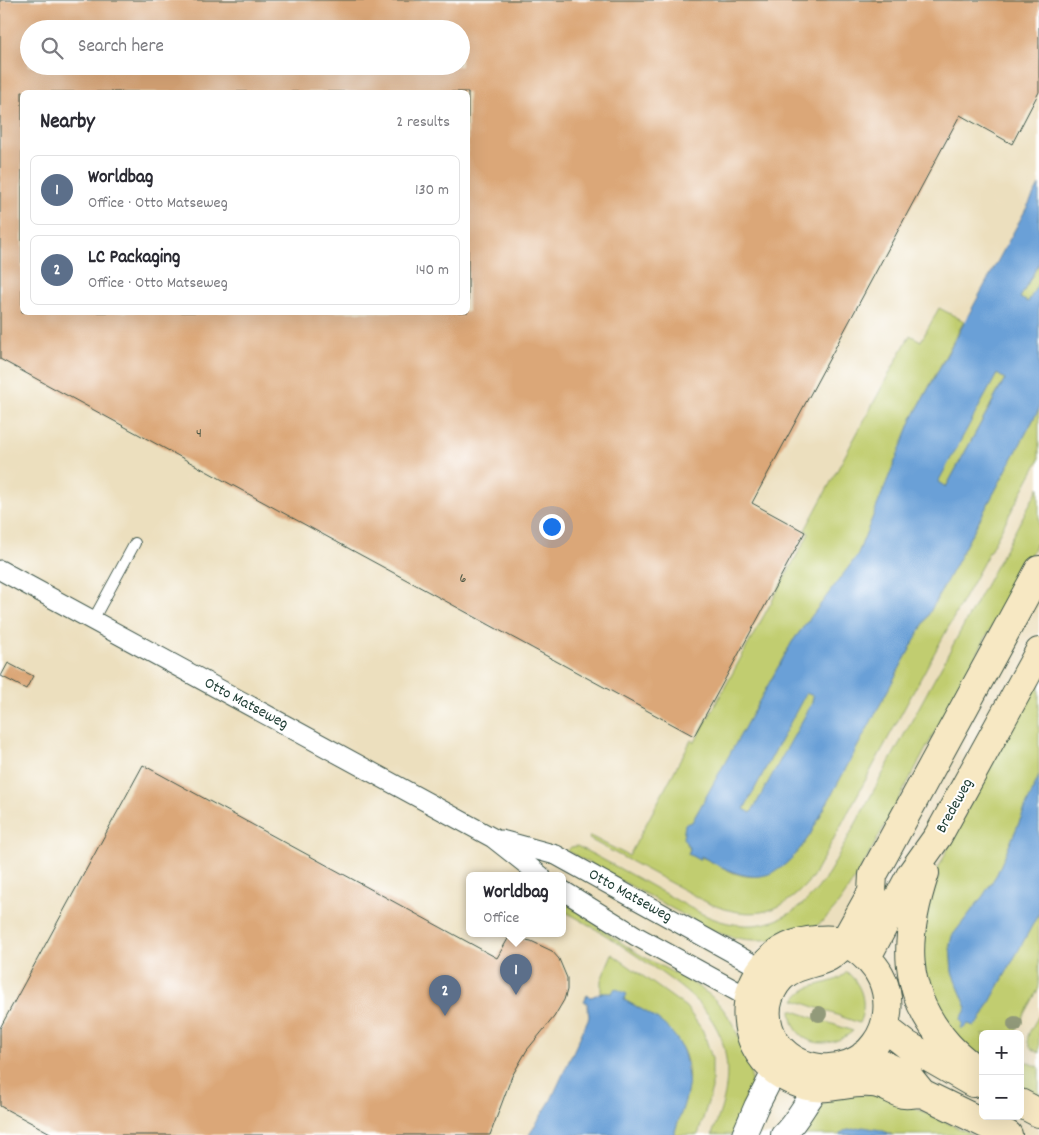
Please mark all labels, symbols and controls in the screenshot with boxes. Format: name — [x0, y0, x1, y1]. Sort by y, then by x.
search box — [20, 20, 470, 75]
icon: search — [38, 34, 66, 62]
text: Search here — [78, 34, 164, 61]
text: Nearby — [40, 108, 95, 138]
text: 2 results — [396, 111, 450, 134]
text: Worldbag — [88, 165, 153, 192]
text: 1 — [55, 179, 59, 202]
text: 130 m — [415, 179, 449, 202]
text: Office · Otto Matseweg — [88, 192, 228, 215]
text: LC Packaging — [88, 245, 180, 272]
text: 2 — [54, 259, 61, 282]
text: 140 m — [415, 259, 449, 282]
text: Office · Otto Matseweg — [88, 272, 228, 295]
house number: 4 — [196, 424, 202, 444]
your location — [539, 514, 565, 540]
house number: 6 — [460, 569, 467, 589]
street label: Otto Matseweg — [200, 672, 292, 736]
street label: Bredeweg — [931, 774, 979, 838]
street label: Otto Matseweg — [584, 863, 676, 929]
popup — [466, 872, 566, 937]
text: Worldbag — [483, 880, 549, 907]
text: Office — [483, 907, 519, 930]
pin: 1 — [500, 954, 532, 995]
pin: 2 — [429, 975, 461, 1016]
map controls — [979, 1030, 1024, 1120]
button: + — [979, 1030, 1024, 1075]
button: − — [979, 1075, 1024, 1120]

